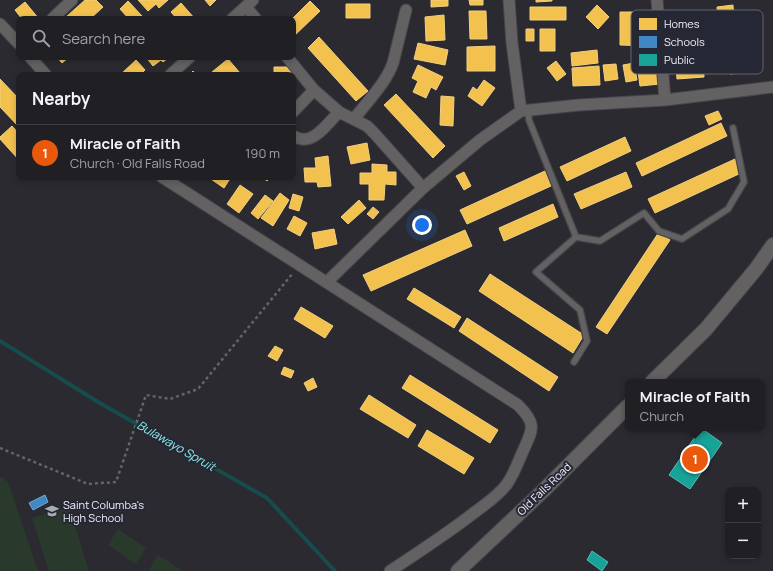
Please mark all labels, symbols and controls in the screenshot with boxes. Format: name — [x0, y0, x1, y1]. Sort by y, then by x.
legend — [631, 10, 763, 74]
search box — [16, 16, 296, 60]
text: Homes — [664, 16, 700, 31]
icon: search — [30, 27, 52, 49]
text: Search here — [62, 28, 145, 49]
text: Schools — [664, 34, 705, 49]
text: Public — [664, 52, 695, 67]
text: Nearby — [32, 87, 90, 110]
text: Miracle of Faith — [70, 133, 180, 154]
text: 1 — [42, 144, 48, 162]
text: 190 m — [245, 144, 280, 162]
text: Church · Old Falls Road — [70, 154, 205, 172]
your location — [412, 215, 432, 235]
popup — [625, 379, 765, 431]
text: Miracle of Faith — [640, 386, 750, 407]
text: Church — [640, 407, 684, 425]
water label: Bulawayo Spruit — [134, 416, 220, 476]
pin: 1 — [682, 444, 708, 474]
street label: Old Falls Road — [513, 459, 574, 518]
map controls — [725, 487, 761, 559]
button: + — [725, 487, 761, 523]
place label: Saint Columba's High School — [63, 497, 144, 525]
school or university icon: Saint Columba's High School — [44, 503, 60, 519]
button: − — [725, 523, 761, 559]

